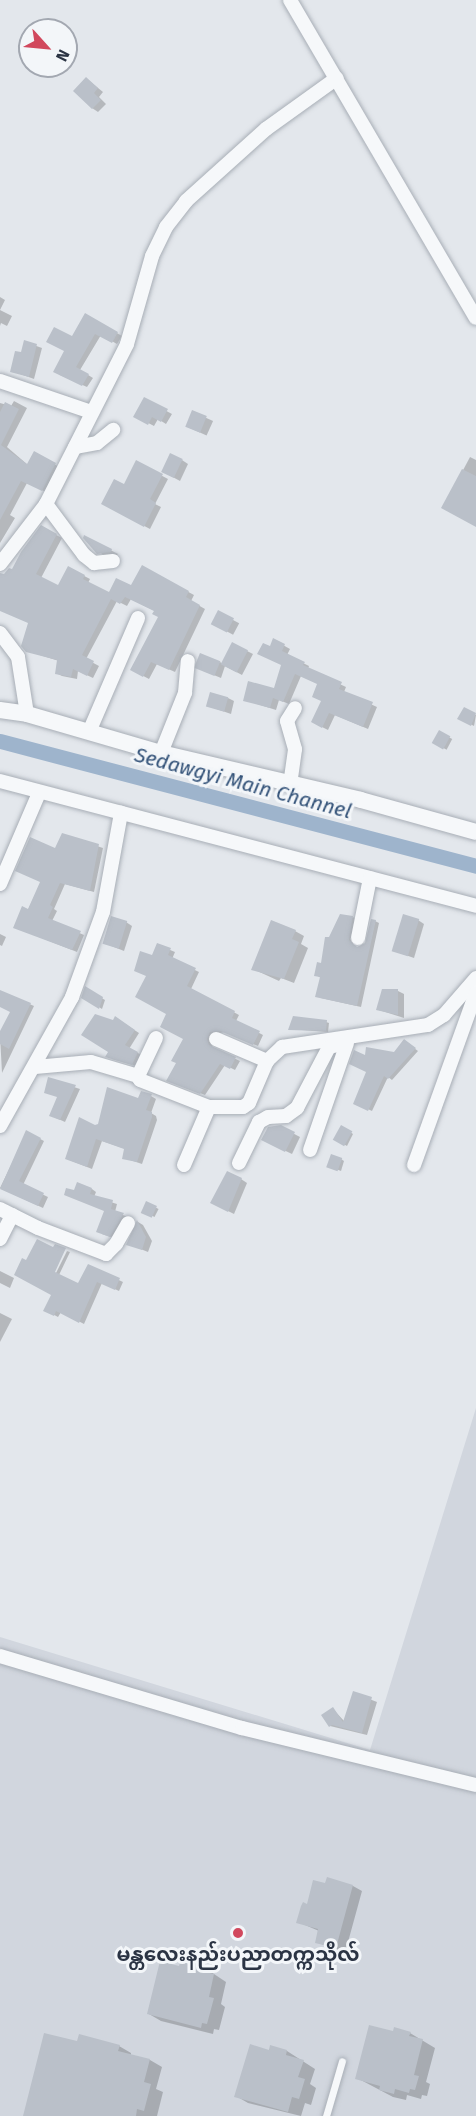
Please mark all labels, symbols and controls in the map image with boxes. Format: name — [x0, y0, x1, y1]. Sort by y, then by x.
north arrow — [18, 18, 78, 78]
text: N — [52, 46, 74, 65]
water label: Sedawgyi Main Channel — [132, 742, 354, 824]
marker: မန္တလေးနည်းပညာတက္ကသိုလ် — [231, 1926, 245, 1940]
place label: မန္တလေးနည်းပညာတက္ကသိုလ် — [117, 1942, 359, 1966]

